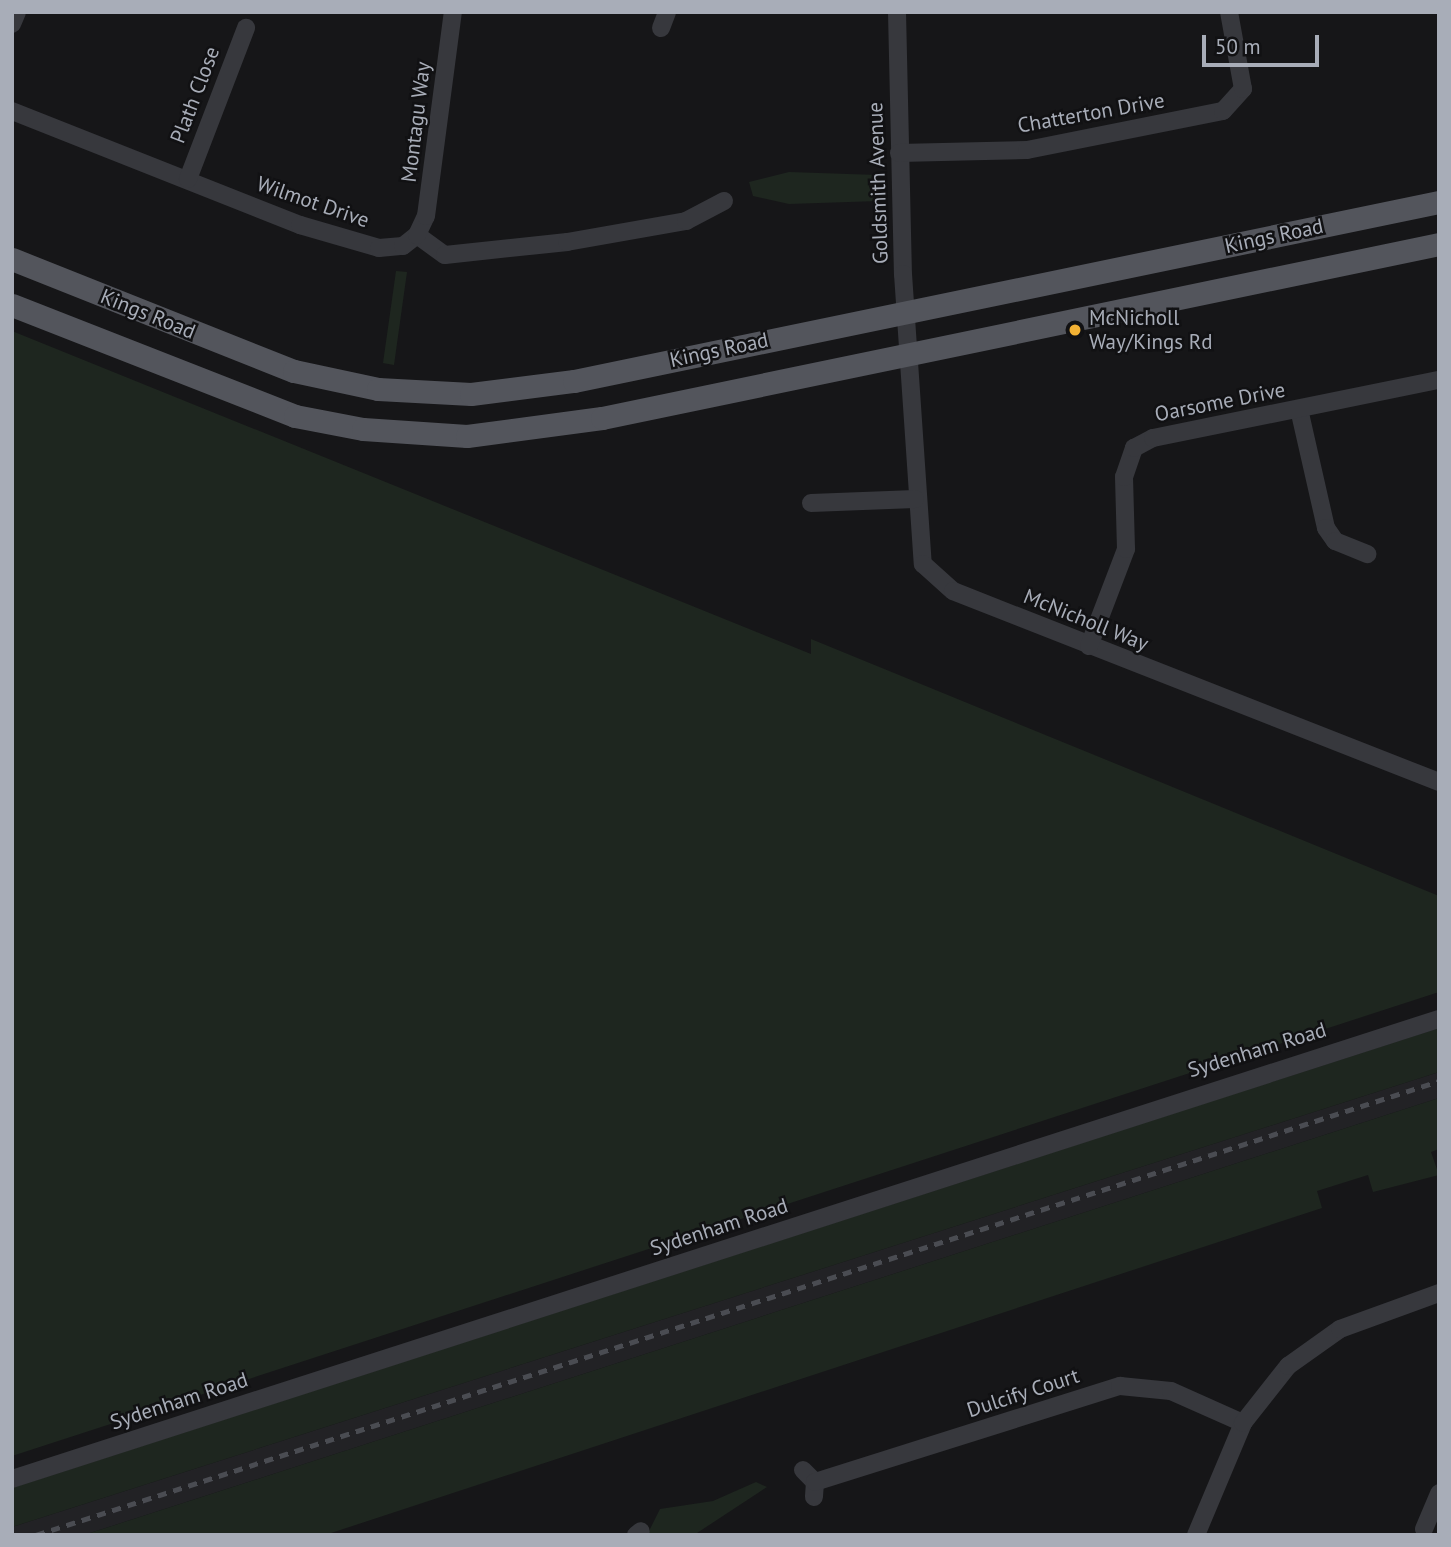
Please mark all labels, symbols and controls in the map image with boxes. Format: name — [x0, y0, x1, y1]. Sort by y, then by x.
scale bar — [1206, 21, 1323, 65]
text: 50 m — [1215, 33, 1261, 60]
street label: Plath Close — [165, 43, 225, 147]
street label: Montagu Way — [396, 60, 436, 184]
street label: Chatterton Drive — [1016, 88, 1166, 138]
street label: Goldsmith Avenue — [863, 101, 893, 265]
street label: Wilmot Drive — [253, 171, 373, 233]
street label: Kings Road — [1222, 213, 1326, 259]
street label: Kings Road — [97, 284, 199, 344]
place label: McNicholl Way/Kings Rd — [1089, 305, 1213, 355]
marker: McNicholl Way/Kings Rd — [1067, 322, 1083, 338]
street label: Kings Road — [667, 327, 771, 373]
street label: Oarsome Drive — [1153, 377, 1287, 427]
street label: McNicholl Way — [1020, 583, 1152, 657]
street label: Sydenham Road — [1185, 1017, 1329, 1083]
street label: Sydenham Road — [647, 1193, 791, 1261]
street label: Dulcify Court — [963, 1363, 1083, 1423]
street label: Sydenham Road — [107, 1367, 251, 1435]

